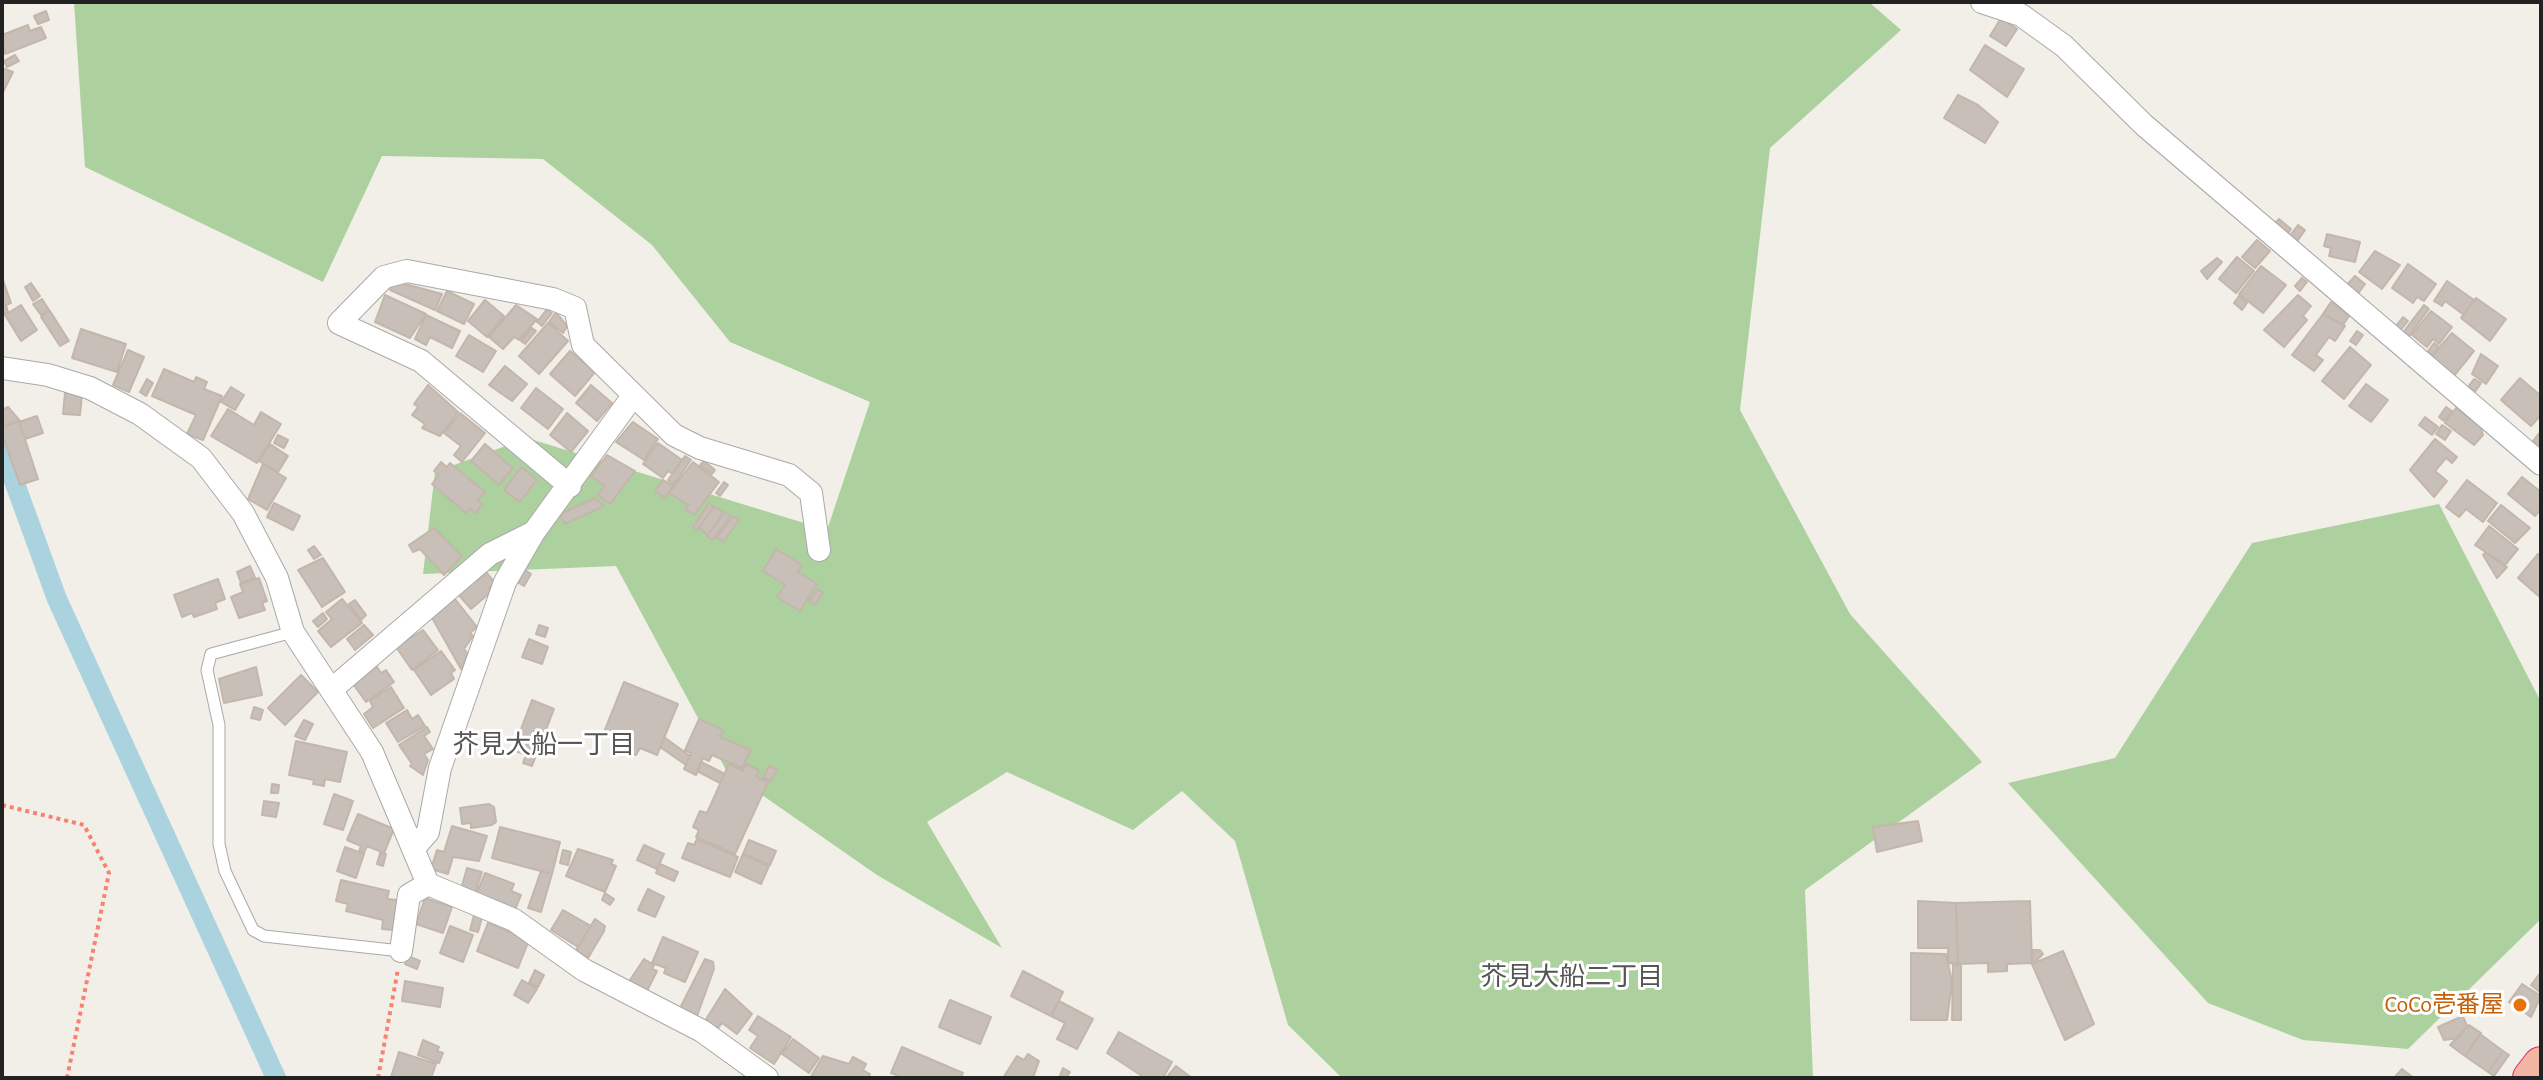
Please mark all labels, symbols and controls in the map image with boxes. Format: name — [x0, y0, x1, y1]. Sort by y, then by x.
district label: 芥見大船一丁目 — [453, 729, 635, 761]
district label: 芥見大船二丁目 — [1481, 961, 1663, 993]
place label: CoCo壱番屋 — [2384, 991, 2504, 1019]
marker: CoCo壱番屋 — [2511, 996, 2529, 1014]

